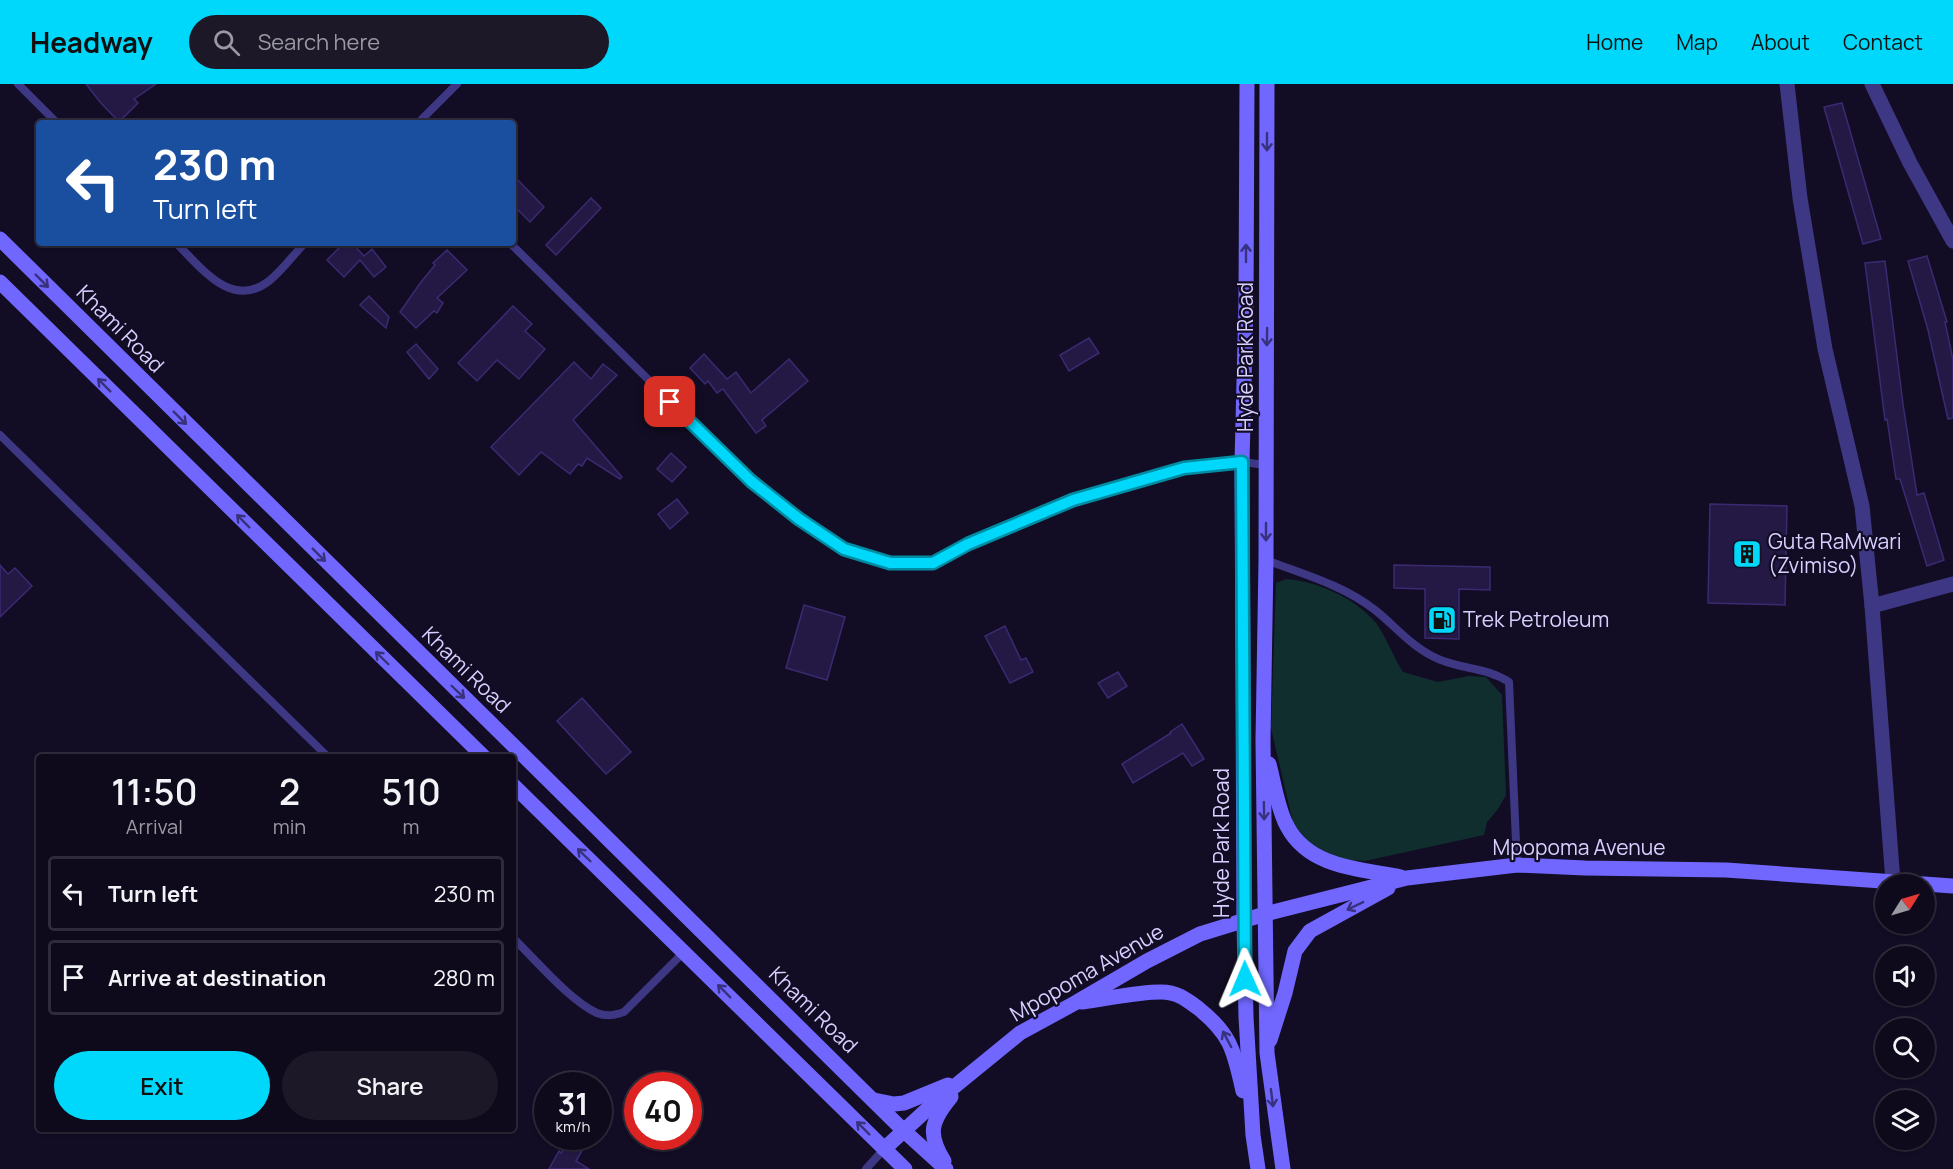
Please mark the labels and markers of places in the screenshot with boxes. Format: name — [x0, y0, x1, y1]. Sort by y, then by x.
pin — [644, 376, 695, 427]
place label: Guta RaMwari (Zvimiso) — [1768, 527, 1902, 579]
building icon: Guta RaMwari (Zvimiso) — [1731, 538, 1763, 570]
fuel station icon: Trek Petroleum — [1426, 604, 1458, 636]
place label: Trek Petroleum — [1463, 605, 1609, 633]

